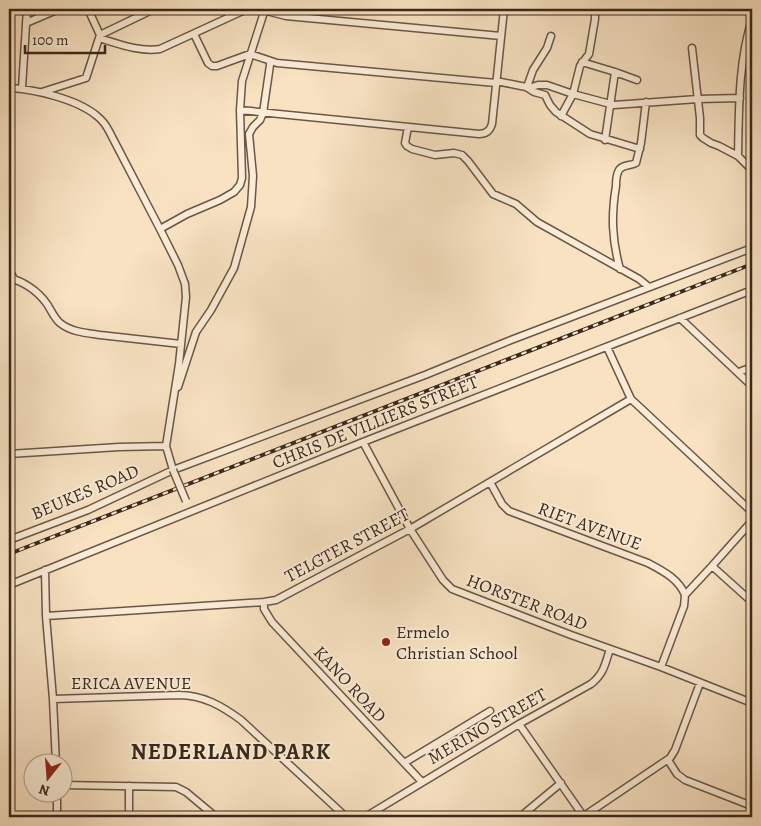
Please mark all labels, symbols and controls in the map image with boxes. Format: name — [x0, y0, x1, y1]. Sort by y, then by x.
scale bar — [25, 22, 105, 54]
text: 100 m — [32, 30, 69, 50]
street label: CHRIS DE VILLIERS STREET — [269, 370, 482, 474]
street label: BEUKES ROAD — [27, 458, 143, 526]
street label: RIET AVENUE — [535, 496, 645, 556]
street label: TELGTER STREET — [280, 502, 414, 588]
street label: HORSTER ROAD — [463, 568, 591, 636]
place label: Ermelo Christian School — [396, 620, 518, 665]
marker: Ermelo Christian School — [380, 636, 392, 648]
street label: KANO ROAD — [308, 640, 392, 728]
street label: ERICA AVENUE — [71, 671, 191, 695]
street label: MERINO STREET — [423, 682, 551, 770]
district label: NEDERLAND PARK — [131, 737, 331, 767]
north arrow — [22, 754, 72, 804]
text: N — [37, 779, 52, 801]

